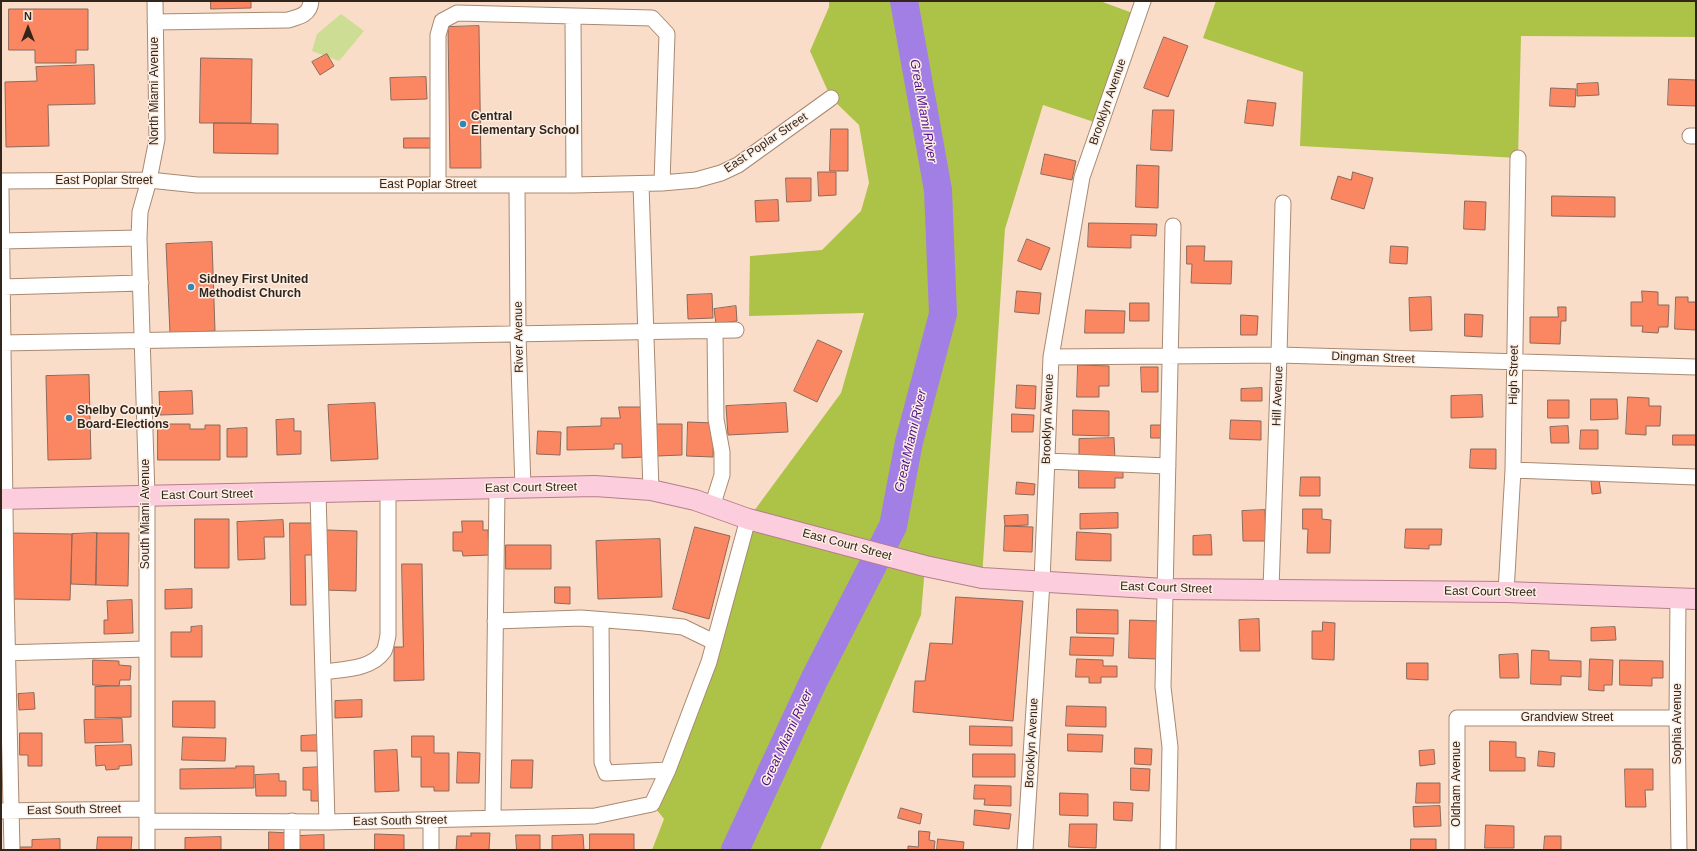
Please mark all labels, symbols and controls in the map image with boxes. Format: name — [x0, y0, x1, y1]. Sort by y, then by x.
north arrow — [8, 8, 48, 48]
text: N — [24, 10, 32, 22]
street label: North Miami Avenue — [148, 37, 162, 145]
street label: Brooklyn Avenue — [1086, 57, 1130, 147]
water label: Great Miami River — [906, 58, 940, 164]
place label: Central Elementary School — [471, 110, 579, 138]
street label: East Poplar Street — [722, 110, 810, 176]
marker: Central Elementary School — [458, 119, 468, 129]
street label: East Poplar Street — [55, 174, 153, 188]
street label: East Poplar Street — [379, 178, 477, 192]
place label: Sidney First United Methodist Church — [199, 273, 308, 301]
marker: Sidney First United Methodist Church — [186, 282, 196, 292]
street label: River Avenue — [511, 301, 527, 373]
street label: High Street — [1506, 345, 1522, 405]
street label: Dingman Street — [1331, 349, 1415, 367]
street label: Hill Avenue — [1270, 366, 1286, 426]
street label: Brooklyn Avenue — [1039, 374, 1057, 464]
water label: Great Miami River — [892, 388, 930, 494]
place label: Shelby County Board-Elections — [77, 404, 169, 432]
marker: Shelby County Board-Elections — [64, 413, 74, 423]
street label: South Miami Avenue — [139, 459, 153, 569]
street label: East Court Street — [485, 480, 577, 496]
street label: East Court Street — [161, 487, 253, 503]
street label: East Court Street — [801, 526, 893, 564]
street label: East Court Street — [1120, 579, 1212, 597]
street label: East Court Street — [1444, 584, 1536, 600]
street label: Sophia Avenue — [1671, 683, 1685, 765]
water label: Great Miami River — [758, 687, 816, 789]
street label: Brooklyn Avenue — [1022, 697, 1042, 789]
street label: Grandview Street — [1521, 711, 1613, 725]
street label: Oldham Avenue — [1450, 741, 1464, 827]
street label: East South Street — [27, 802, 121, 818]
street label: East South Street — [353, 813, 447, 829]

